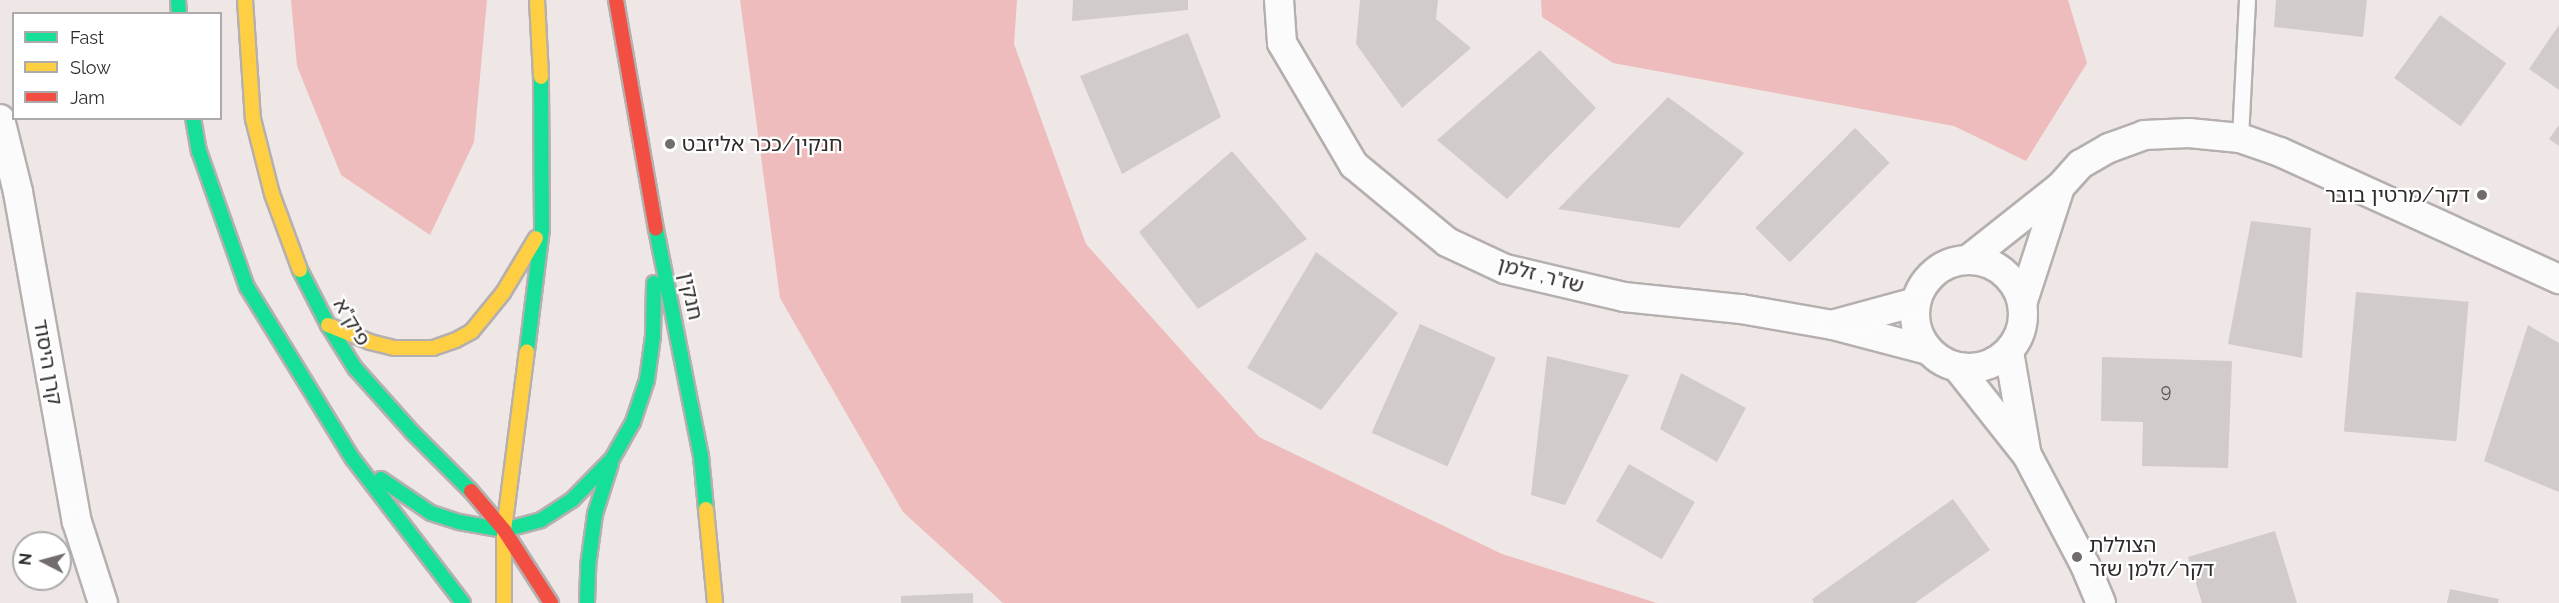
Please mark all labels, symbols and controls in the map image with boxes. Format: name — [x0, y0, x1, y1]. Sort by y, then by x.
legend — [12, 12, 222, 120]
text: Fast — [70, 27, 104, 48]
text: Slow — [70, 57, 111, 78]
text: Jam — [70, 87, 105, 108]
place label: חנקין/ככר אליזבט — [682, 131, 843, 157]
marker: חנקין/ככר אליזבט — [663, 137, 677, 151]
place label: דקר/מרטין בובר — [2325, 182, 2470, 208]
marker: דקר/מרטין בובר — [2475, 188, 2489, 202]
street label: שז"ר, זלמן — [1495, 251, 1587, 299]
street label: חנקין — [674, 270, 708, 322]
street label: פיק"א — [328, 293, 376, 351]
street label: קרן היסוד — [28, 317, 68, 407]
house number: 9 — [2161, 380, 2171, 402]
north arrow — [12, 531, 72, 591]
place label: הצוללת דקר/זלמן שזר — [2089, 532, 2214, 582]
marker: הצוללת דקר/זלמן שזר — [2070, 550, 2084, 564]
text: N — [16, 552, 36, 566]

